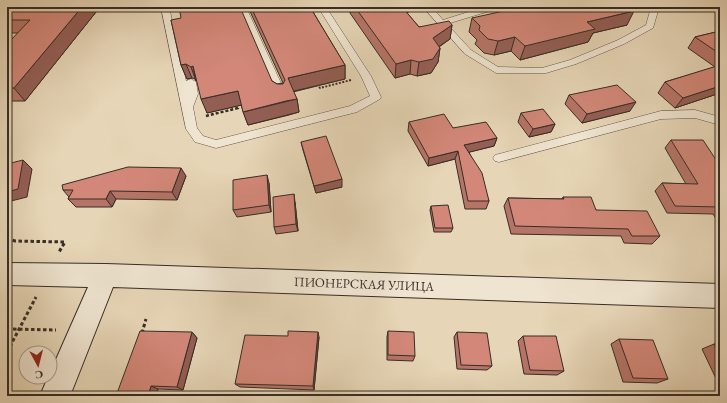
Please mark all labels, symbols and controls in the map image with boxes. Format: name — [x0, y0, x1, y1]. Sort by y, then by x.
street label: ПИОНЕРСКАЯ УЛИЦА — [294, 273, 435, 295]
north arrow — [18, 345, 58, 385]
text: С — [34, 368, 44, 382]

